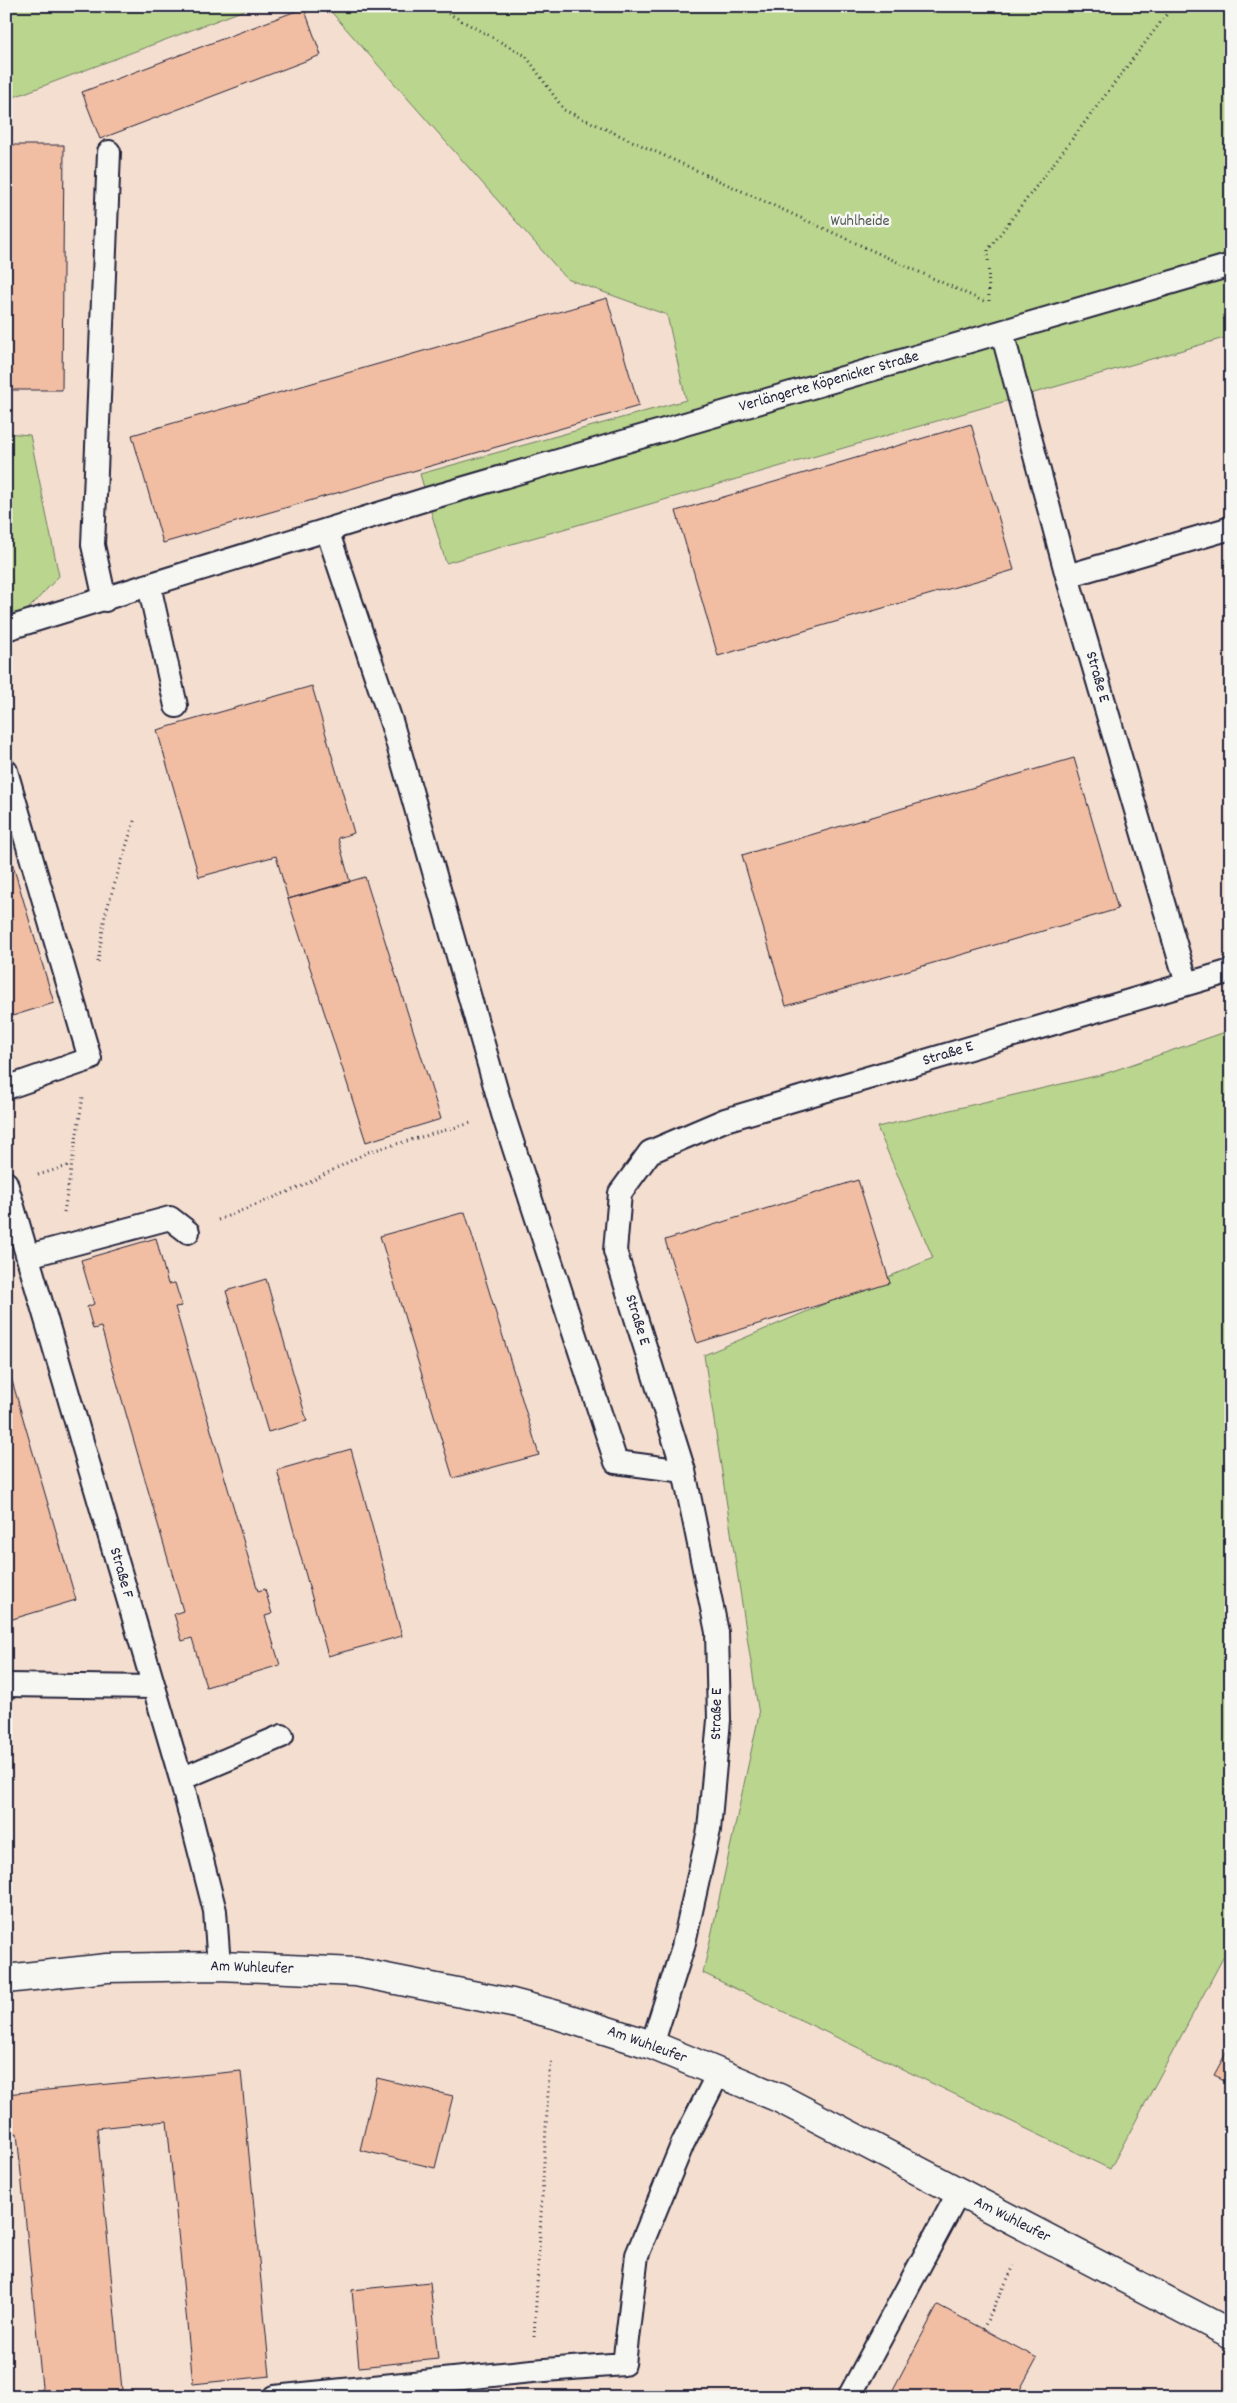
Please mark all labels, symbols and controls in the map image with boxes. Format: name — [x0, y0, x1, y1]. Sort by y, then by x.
park label: Wuhlheide — [830, 210, 890, 233]
street label: Verlängerte Köpenicker Straße — [736, 345, 922, 419]
street label: Straße E — [1079, 649, 1115, 706]
street label: Straße E — [920, 1035, 977, 1073]
street label: Straße E — [618, 1292, 656, 1349]
street label: Straße F — [103, 1545, 139, 1601]
street label: Straße E — [705, 1687, 729, 1740]
street label: Am Wuhleufer — [210, 1955, 294, 1981]
street label: Am Wuhleufer — [604, 2020, 690, 2070]
street label: Am Wuhleufer — [970, 2191, 1054, 2249]

